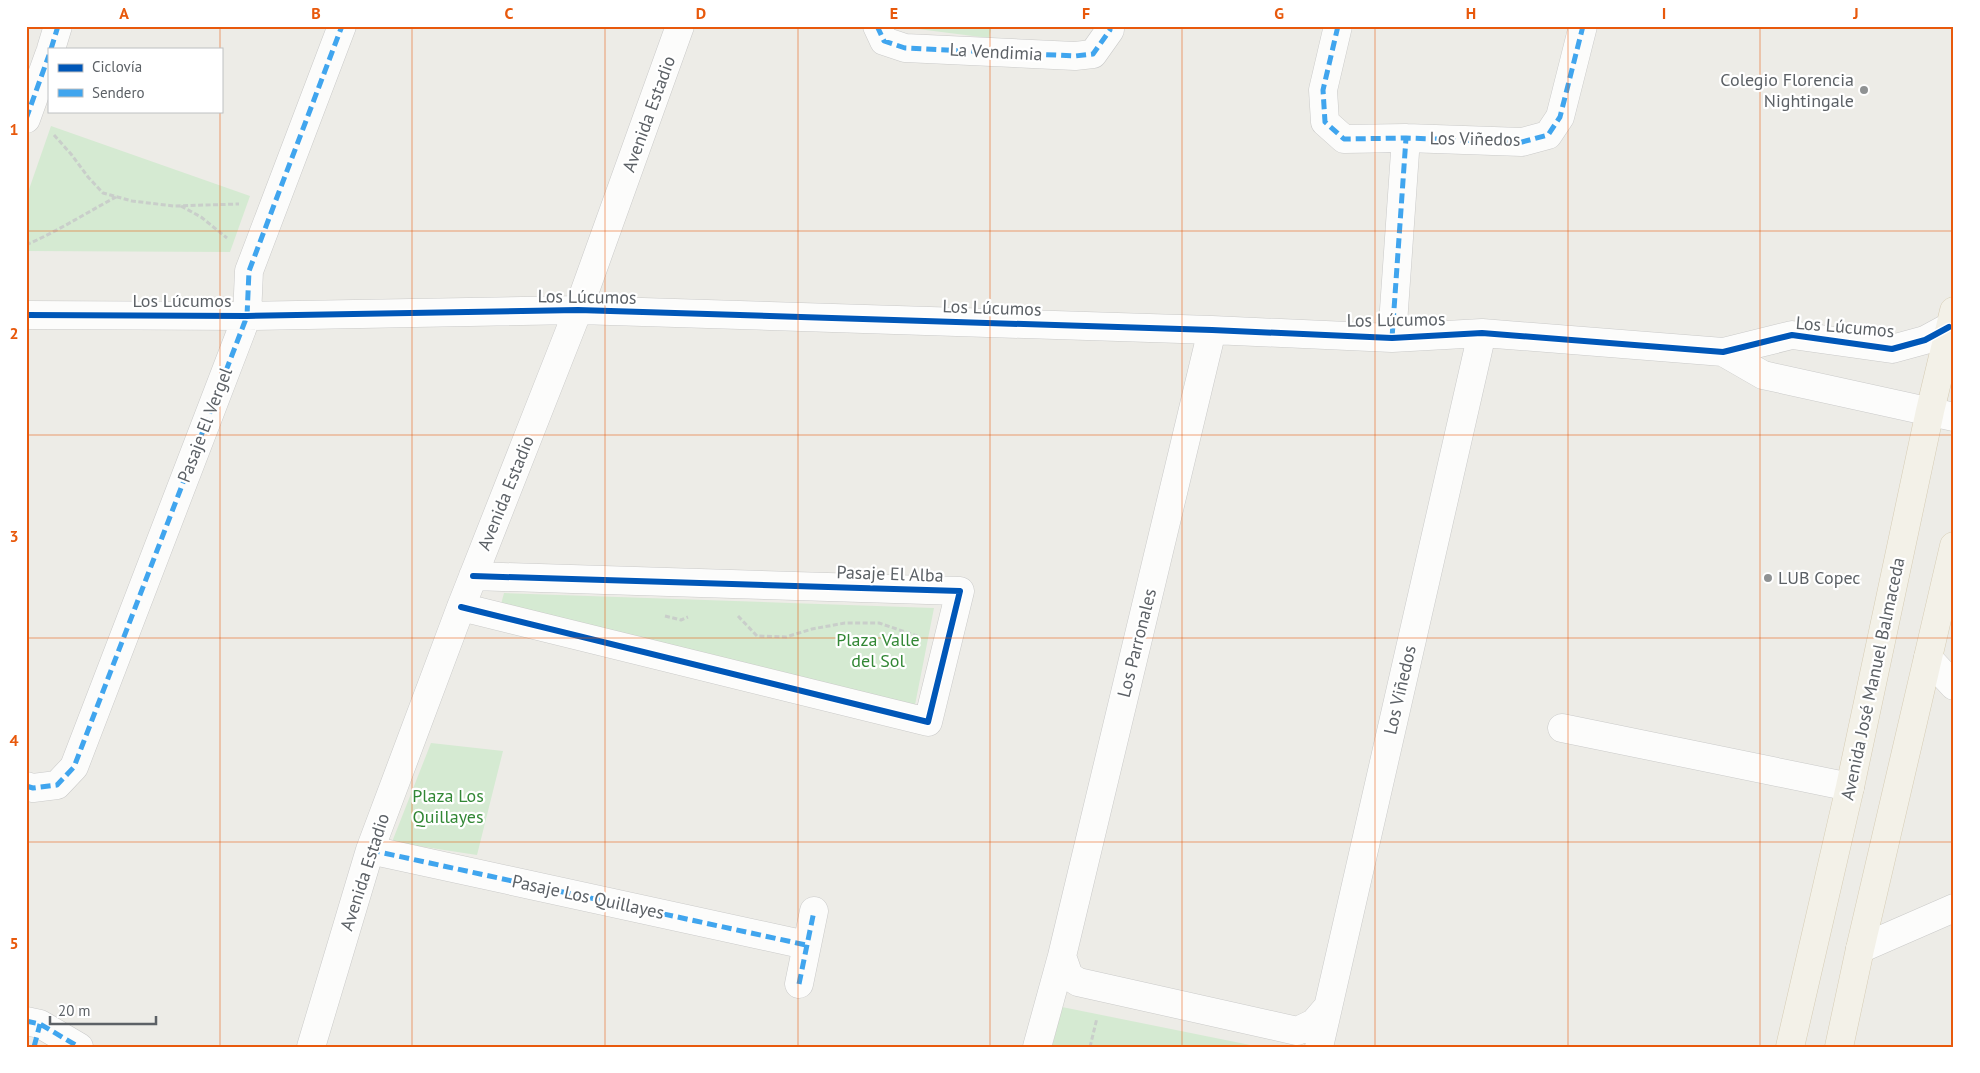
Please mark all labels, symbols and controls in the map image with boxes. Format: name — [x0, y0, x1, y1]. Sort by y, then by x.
text: A — [119, 3, 129, 23]
text: B — [311, 3, 321, 23]
text: C — [505, 3, 514, 23]
text: D — [696, 3, 706, 23]
text: E — [890, 3, 898, 23]
text: F — [1082, 3, 1090, 23]
text: G — [1274, 3, 1284, 23]
text: H — [1466, 3, 1476, 23]
text: I — [1662, 3, 1666, 23]
text: J — [1852, 3, 1859, 23]
street label: La Vendimia — [949, 38, 1043, 65]
legend — [48, 48, 222, 112]
street label: Avenida Estadio — [617, 53, 680, 175]
text: Ciclovía — [92, 57, 142, 76]
place label: Colegio Florencia Nightingale — [1720, 68, 1854, 112]
text: Sendero — [92, 83, 145, 102]
marker: Colegio Florencia Nightingale — [1858, 84, 1870, 96]
text: 1 — [9, 119, 19, 139]
street label: Los Viñedos — [1429, 126, 1521, 151]
street label: Los Lúcumos — [537, 284, 637, 309]
street label: Los Lúcumos — [133, 289, 231, 312]
street label: Los Lúcumos — [942, 294, 1042, 321]
street label: Los Lúcumos — [1346, 307, 1446, 332]
street label: Los Lúcumos — [1795, 311, 1895, 342]
text: 2 — [9, 323, 19, 343]
street label: Pasaje El Vergel — [172, 363, 237, 486]
street label: Avenida Estadio — [472, 432, 539, 554]
text: 3 — [9, 526, 19, 546]
street label: Avenida José Manuel Balmaceda — [1836, 555, 1910, 802]
street label: Pasaje El Alba — [836, 560, 944, 587]
place label: LUB Copec — [1778, 566, 1860, 589]
marker: LUB Copec — [1762, 572, 1774, 584]
street label: Los Parronales — [1112, 586, 1161, 700]
park label: Plaza Valle del Sol — [836, 628, 920, 672]
street label: Los Viñedos — [1378, 643, 1421, 737]
text: 4 — [9, 730, 19, 750]
park label: Plaza Los Quillayes — [412, 784, 484, 828]
street label: Avenida Estadio — [335, 810, 394, 933]
street label: Pasaje Los Quillayes — [510, 869, 666, 924]
text: 5 — [9, 933, 19, 953]
scale bar — [50, 993, 156, 1025]
text: 20 m — [58, 1001, 91, 1020]

